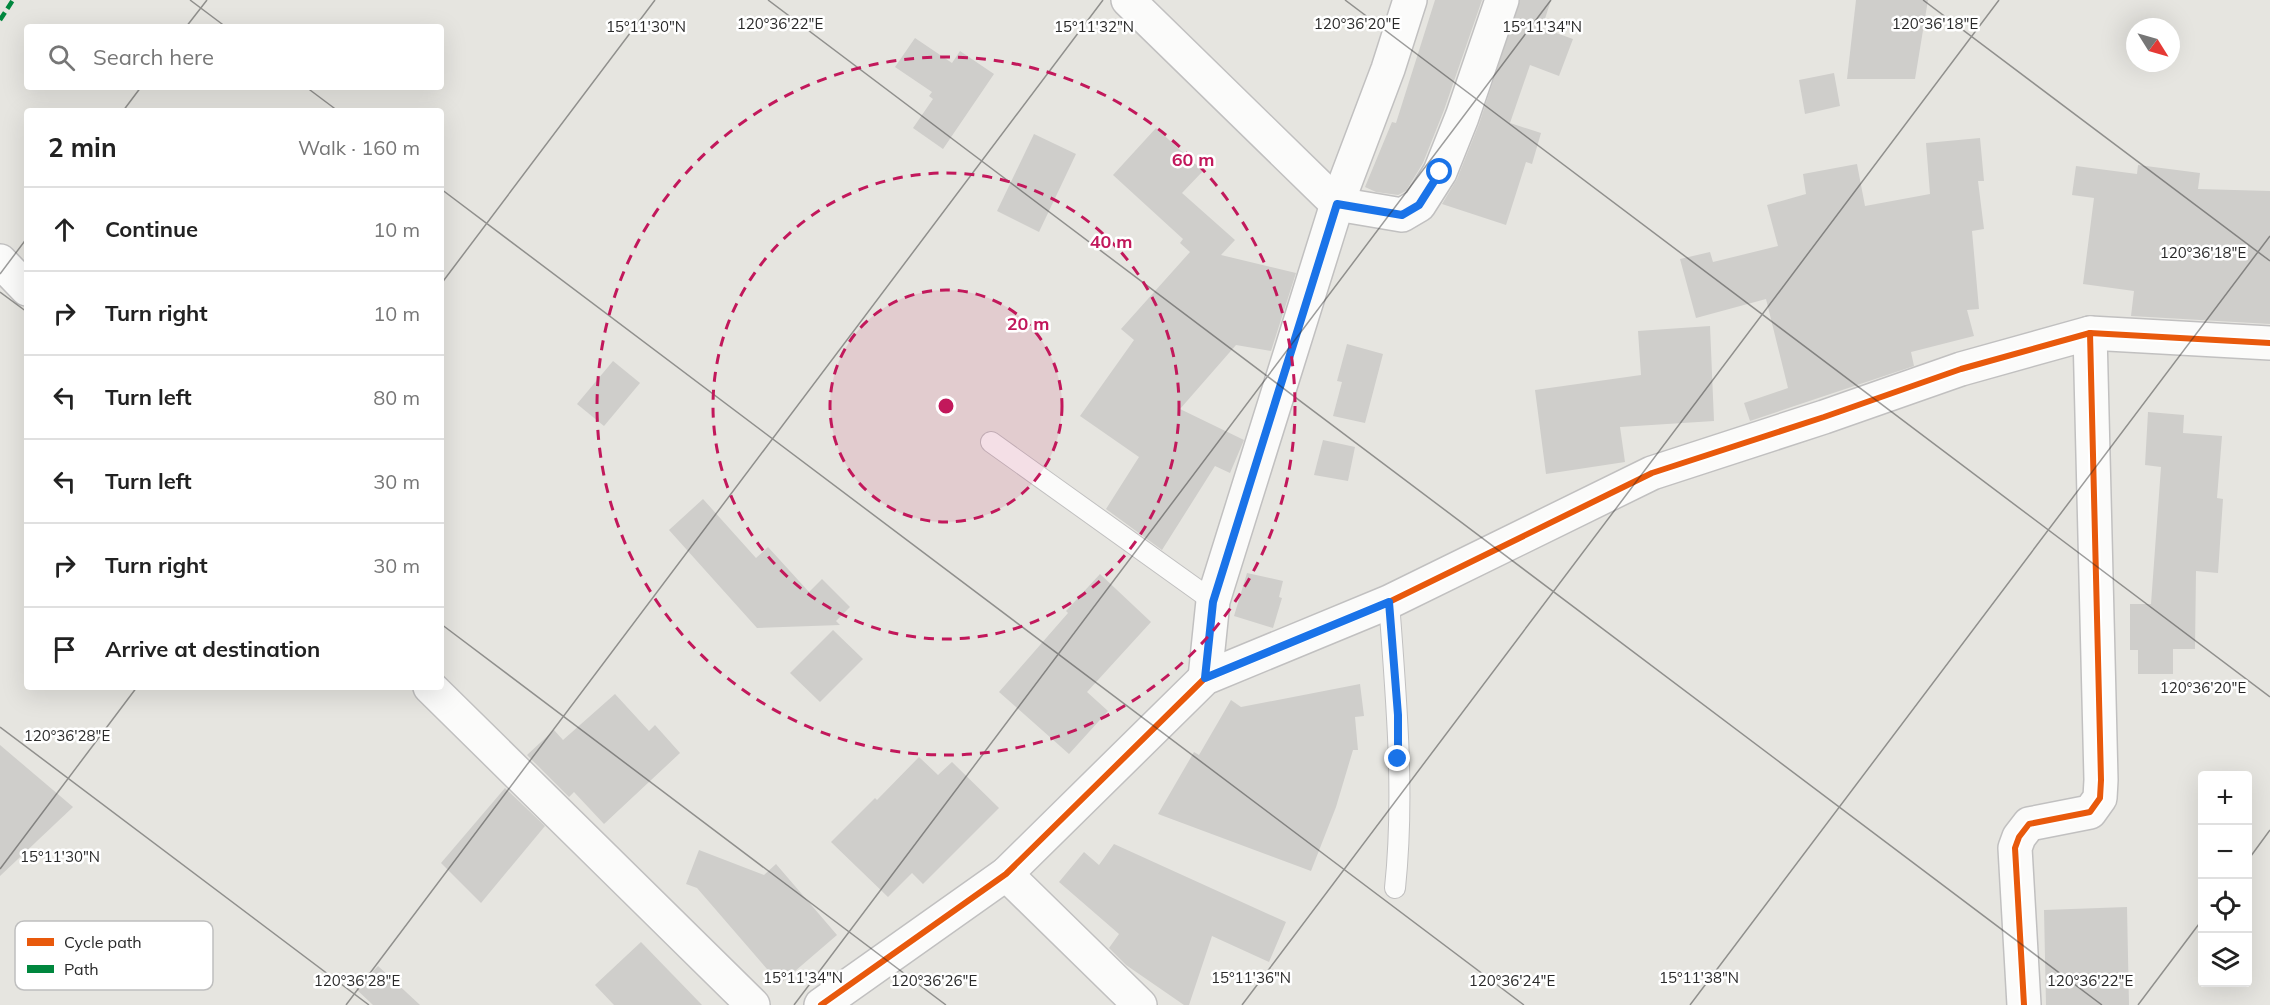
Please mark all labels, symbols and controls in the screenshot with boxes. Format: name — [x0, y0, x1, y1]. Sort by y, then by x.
text: 120°36'22"E — [737, 14, 823, 33]
text: 120°36'20"E — [1314, 14, 1400, 33]
text: 120°36'18"E — [1892, 14, 1978, 33]
text: 15°11'30"N — [606, 17, 686, 36]
text: 15°11'32"N — [1054, 17, 1134, 36]
text: 15°11'34"N — [1502, 17, 1582, 36]
north arrow — [2126, 18, 2180, 72]
search box — [24, 24, 444, 90]
icon: search — [45, 41, 78, 74]
text: Search here — [93, 43, 214, 71]
text: 2 min — [48, 131, 117, 164]
text: Walk · 160 m — [298, 135, 420, 160]
text: 60 m — [1172, 148, 1214, 171]
route start — [1426, 158, 1452, 184]
icon: ahead — [48, 213, 81, 246]
text: Continue — [105, 215, 198, 243]
text: 10 m — [373, 217, 420, 242]
text: 40 m — [1090, 230, 1132, 253]
text: 120°36'18"E — [2160, 243, 2246, 262]
icon: right — [48, 297, 81, 330]
text: Turn right — [105, 299, 208, 327]
text: 10 m — [373, 301, 420, 326]
text: 20 m — [1007, 312, 1049, 335]
icon: left — [48, 381, 81, 414]
text: Turn left — [105, 383, 192, 411]
text: 80 m — [373, 385, 420, 410]
centre of rings — [936, 396, 956, 416]
icon: left — [48, 465, 81, 498]
text: Turn left — [105, 467, 192, 495]
text: 30 m — [373, 469, 420, 494]
icon: right — [48, 549, 81, 582]
text: Turn right — [105, 551, 208, 579]
text: 30 m — [373, 553, 420, 578]
icon: arrive — [48, 633, 81, 666]
text: Arrive at destination — [105, 635, 320, 663]
text: 120°36'20"E — [2160, 678, 2246, 697]
text: 120°36'28"E — [24, 726, 110, 745]
route end — [1384, 745, 1410, 771]
map controls — [2198, 771, 2252, 987]
button: + — [2198, 771, 2252, 825]
button: − — [2198, 825, 2252, 879]
text: 15°11'30"N — [20, 847, 100, 866]
button: locate — [2198, 879, 2252, 933]
legend — [15, 921, 213, 990]
text: Cycle path — [64, 932, 142, 952]
button: layers — [2198, 933, 2252, 987]
text: Path — [64, 959, 99, 979]
text: 15°11'34"N — [763, 968, 843, 987]
text: 15°11'36"N — [1211, 968, 1291, 987]
text: 15°11'38"N — [1659, 968, 1739, 987]
text: 120°36'28"E — [314, 971, 400, 990]
text: 120°36'26"E — [891, 971, 977, 990]
text: 120°36'24"E — [1469, 971, 1555, 990]
text: 120°36'22"E — [2047, 971, 2133, 990]

